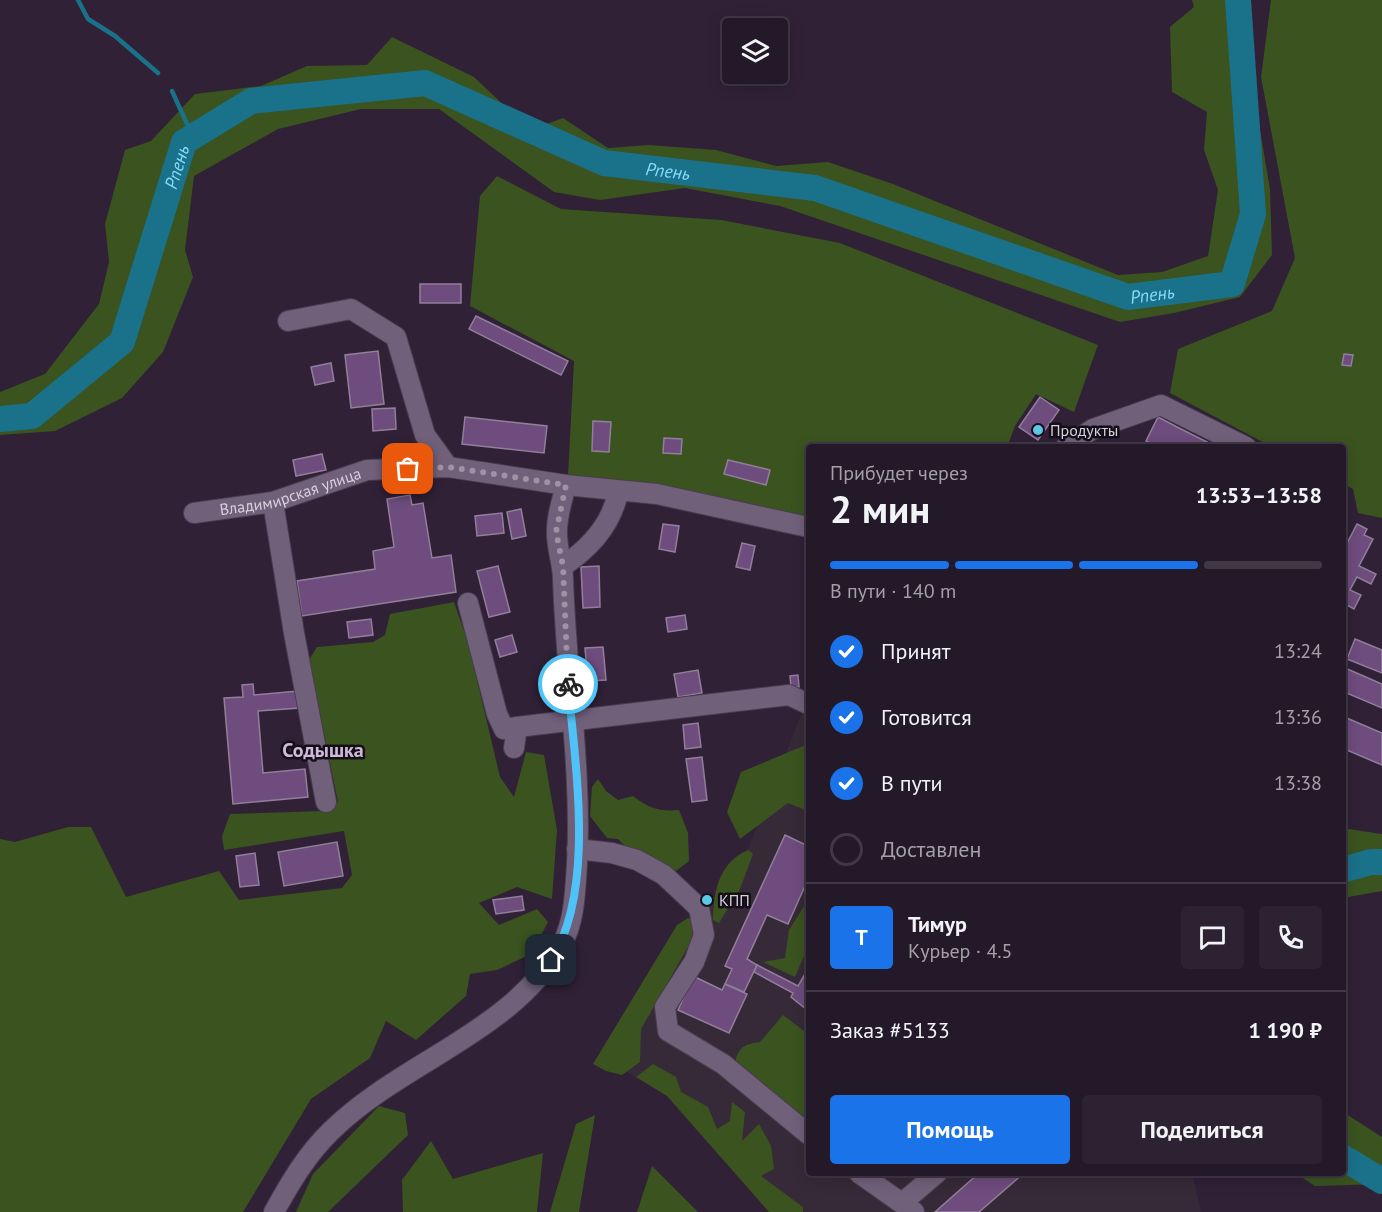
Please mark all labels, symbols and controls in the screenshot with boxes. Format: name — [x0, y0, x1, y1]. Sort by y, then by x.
map controls — [722, 18, 788, 84]
button: layers — [722, 18, 788, 84]
water label: Рпень — [159, 142, 194, 192]
water label: Рпень — [644, 157, 692, 185]
water label: Рпень — [1129, 280, 1176, 308]
place label: Продукты — [1050, 420, 1118, 440]
marker: Продукты — [1031, 423, 1045, 437]
pin — [382, 443, 433, 494]
icon: bag — [391, 452, 424, 485]
text: Прибудет через — [830, 460, 968, 486]
street label: Владимирская улица — [218, 463, 364, 519]
text: 13:53–13:58 — [1196, 481, 1322, 509]
text: 2 мин — [830, 483, 930, 534]
text: В пути · 140 m — [830, 578, 956, 604]
icon: check — [830, 635, 863, 668]
text: Принят — [881, 637, 951, 665]
text: 13:24 — [1274, 638, 1322, 664]
courier — [538, 654, 598, 714]
icon: bike — [552, 668, 585, 701]
icon: check — [830, 701, 863, 734]
text: Готовится — [881, 703, 972, 731]
text: 13:36 — [1274, 704, 1322, 730]
district label: Содышка — [282, 737, 364, 763]
icon: check — [830, 767, 863, 800]
text: В пути — [881, 769, 943, 797]
text: 13:38 — [1274, 770, 1322, 796]
text: Доставлен — [881, 835, 981, 863]
place label: КПП — [719, 890, 750, 910]
marker: КПП — [700, 893, 714, 907]
button: chat — [1181, 906, 1244, 969]
button: phone — [1259, 906, 1322, 969]
text: Тимур — [908, 910, 967, 938]
text: Т — [855, 923, 868, 951]
pin — [525, 934, 576, 985]
text: Курьер · 4.5 — [908, 938, 1012, 964]
icon: home — [534, 943, 567, 976]
text: Заказ #5133 — [830, 1016, 950, 1044]
text: 1 190 ₽ — [1248, 1016, 1322, 1044]
button: Помощь — [830, 1095, 1070, 1164]
button: Поделиться — [1082, 1095, 1322, 1164]

